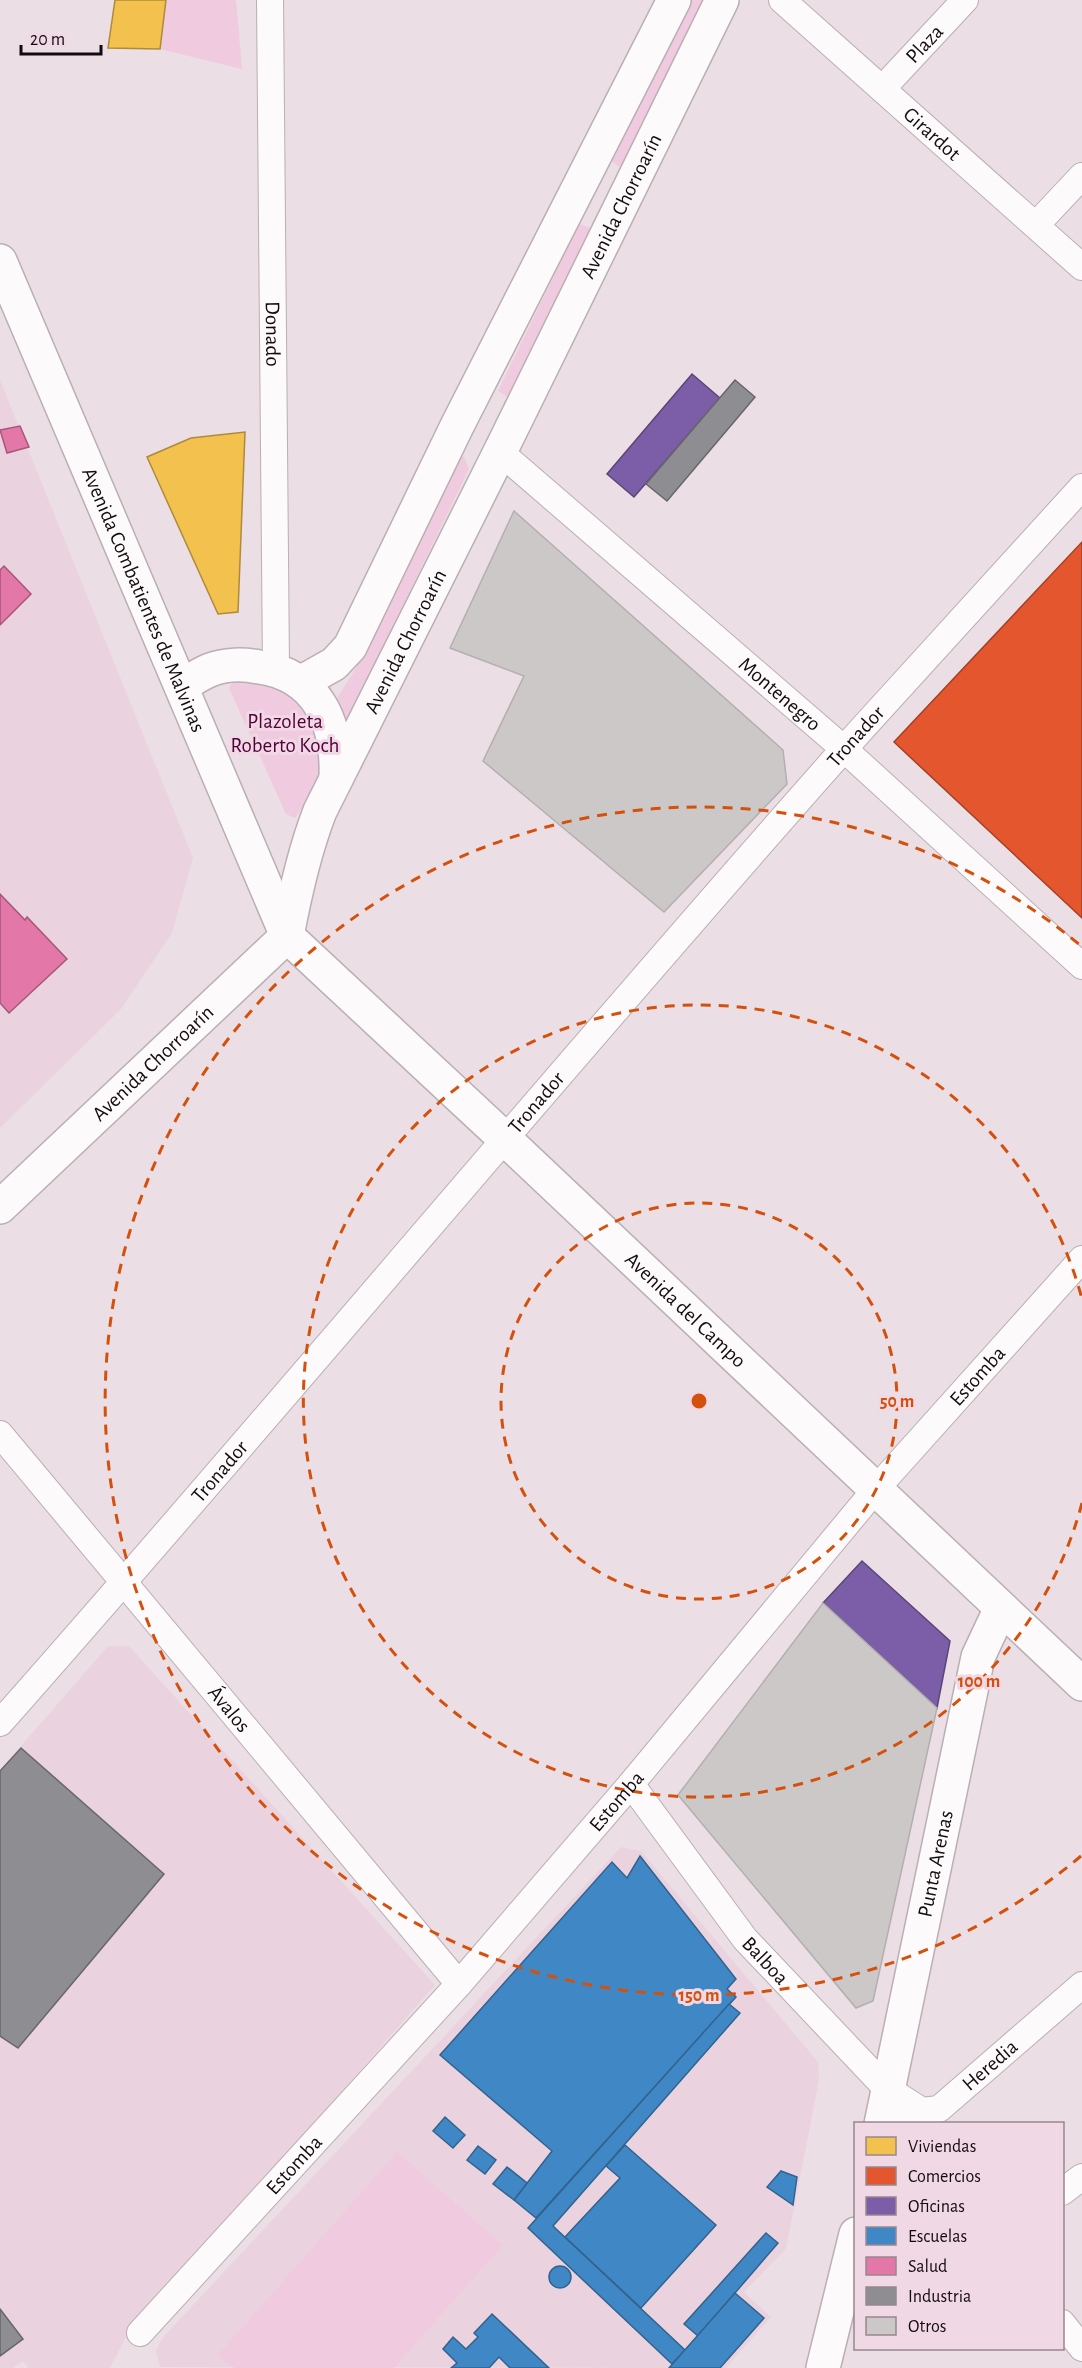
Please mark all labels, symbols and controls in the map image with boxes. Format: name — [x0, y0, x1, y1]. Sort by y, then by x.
scale bar — [21, 18, 100, 56]
street label: Plaza — [902, 20, 948, 67]
text: 20 m — [30, 31, 65, 49]
street label: Girardot — [899, 103, 965, 165]
street label: Avenida Chorroarín — [577, 131, 666, 282]
street label: Donado — [262, 301, 283, 367]
street label: Avenida Combatientes de Malvinas — [78, 465, 209, 735]
street label: Avenida Chorroarín — [361, 566, 450, 717]
street label: Montenegro — [735, 653, 825, 735]
street label: Tronador — [823, 702, 889, 771]
park label: Plazoleta Roberto Koch — [231, 711, 339, 756]
street label: Avenida Chorroarín — [88, 1001, 218, 1125]
street label: Tronador — [504, 1068, 569, 1138]
street label: Avenida del Campo — [621, 1248, 750, 1372]
street label: Estomba — [946, 1342, 1010, 1410]
centre of rings — [689, 1391, 709, 1411]
text: 50 m — [880, 1393, 914, 1411]
street label: Tronador — [188, 1437, 252, 1507]
text: 100 m — [958, 1673, 1000, 1691]
street label: Ávalos — [204, 1681, 254, 1736]
street label: Estomba — [585, 1767, 648, 1836]
street label: Punta Arenas — [914, 1808, 957, 1919]
street label: Balboa — [738, 1933, 792, 1989]
text: 150 m — [679, 1987, 719, 2005]
street label: Heredia — [958, 2036, 1022, 2095]
legend — [854, 2122, 1064, 2350]
street label: Estomba — [262, 2131, 326, 2199]
text: Viviendas — [908, 2138, 976, 2156]
text: Comercios — [908, 2168, 981, 2186]
text: Oficinas — [908, 2198, 965, 2216]
text: Escuelas — [908, 2228, 967, 2246]
text: Salud — [908, 2258, 947, 2276]
text: Industria — [908, 2288, 971, 2306]
text: Otros — [908, 2318, 946, 2336]

